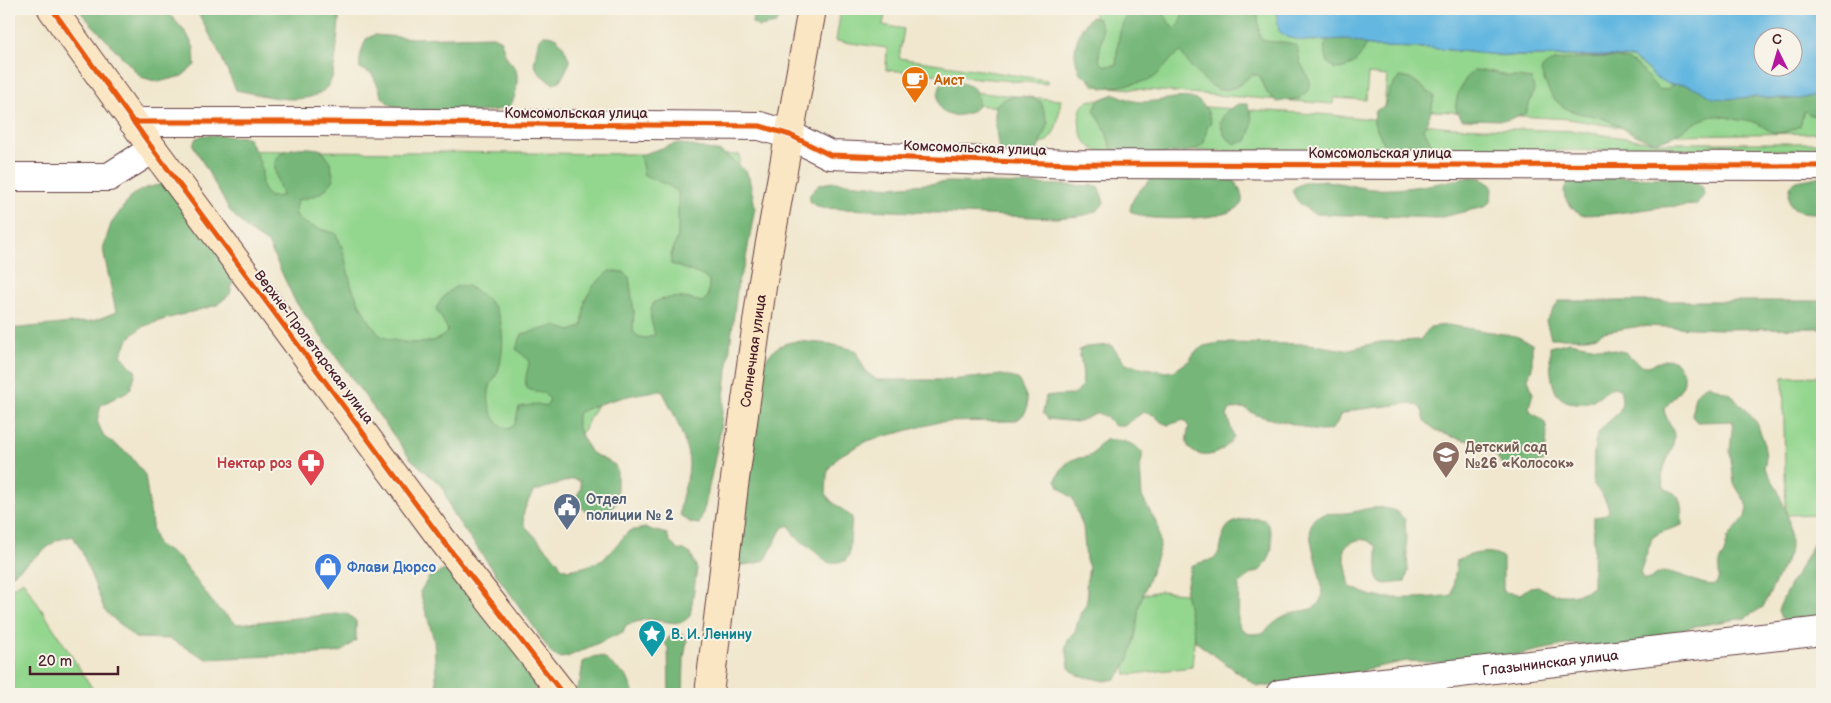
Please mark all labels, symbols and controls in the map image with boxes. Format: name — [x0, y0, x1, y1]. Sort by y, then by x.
north arrow — [1754, 28, 1804, 78]
text: С — [1771, 31, 1783, 48]
cafe icon: Аист — [900, 65, 930, 104]
place label: Аист — [933, 72, 965, 89]
street label: Комсомольская улица — [504, 105, 649, 122]
street label: Комсомольская улица — [903, 137, 1048, 159]
street label: Комсомольская улица — [1308, 145, 1453, 162]
street label: Верхне-Пролетарская улица — [251, 267, 378, 428]
street label: Солнечная улица — [737, 292, 769, 409]
place label: Детский сад №26 «Колосок» — [1465, 439, 1574, 472]
school or university icon: Детский сад №26 «Колосок» — [1431, 440, 1461, 479]
pharmacy icon: Нектар роз — [296, 448, 326, 487]
place label: Нектар роз — [217, 455, 292, 472]
place label: Отдел полиции № 2 — [586, 491, 674, 524]
public building icon: Отдел полиции № 2 — [552, 492, 582, 531]
shop icon: Флави Дюрсо — [313, 552, 343, 591]
place label: Флави Дюрсо — [347, 559, 436, 576]
place icon: В. И. Ленину — [637, 619, 667, 658]
place label: В. И. Ленину — [671, 626, 752, 643]
scale bar — [30, 643, 118, 675]
street label: Глазынинская улица — [1481, 646, 1620, 679]
text: 20 m — [38, 652, 72, 671]

